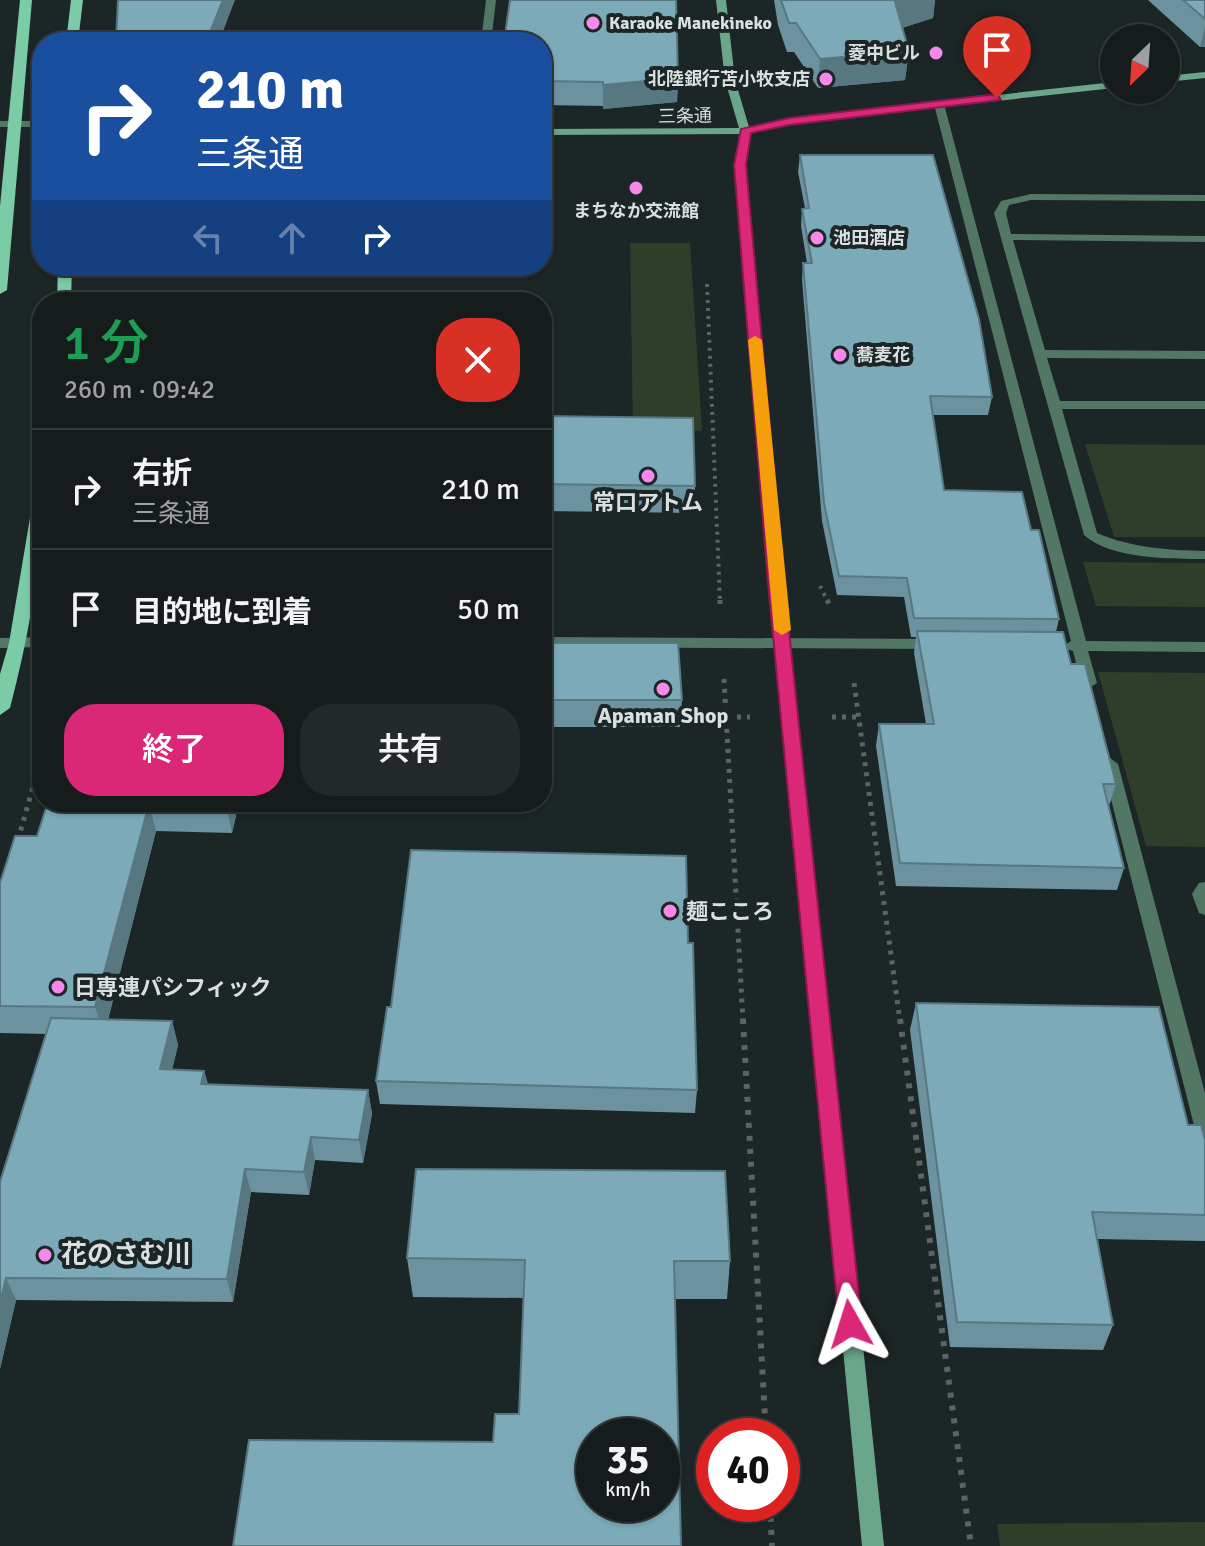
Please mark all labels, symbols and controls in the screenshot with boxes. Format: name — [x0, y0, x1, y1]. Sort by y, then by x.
place label: Karaoke Manekineko — [609, 12, 772, 34]
marker: Karaoke Manekineko — [584, 14, 602, 32]
pin — [963, 16, 1031, 98]
north arrow — [1100, 24, 1180, 104]
map controls — [1100, 24, 1180, 104]
icon: arrive — [975, 28, 1019, 72]
place label: 菱中ビル — [848, 42, 920, 64]
marker: 菱中ビル — [927, 44, 945, 62]
text: 210 m — [196, 55, 344, 124]
icon: right — [64, 64, 168, 168]
place label: 北陸銀行苫小牧支店 — [648, 68, 810, 90]
marker: 北陸銀行苫小牧支店 — [817, 70, 835, 88]
street label: 三条通 — [658, 105, 712, 127]
text: 三条通 — [196, 132, 304, 177]
marker: まちなか交流館 — [627, 179, 645, 197]
place label: まちなか交流館 — [573, 200, 699, 222]
icon: left — [186, 216, 230, 260]
icon: ahead — [270, 216, 314, 260]
icon: right — [354, 216, 398, 260]
place label: 池田酒店 — [833, 227, 905, 249]
marker: 池田酒店 — [808, 229, 826, 247]
text: 1 分 — [64, 314, 148, 373]
button: close — [436, 318, 520, 402]
place label: 蕎麦花 — [856, 344, 910, 366]
marker: 蕎麦花 — [831, 346, 849, 364]
text: 260 m · 09:42 — [64, 374, 215, 406]
text: 右折 — [132, 455, 192, 492]
icon: right — [64, 467, 108, 511]
marker: 常口アトム — [639, 467, 657, 485]
text: 210 m — [441, 471, 520, 508]
place label: 常口アトム — [593, 489, 703, 516]
text: 三条通 — [132, 498, 210, 530]
icon: arrive — [64, 587, 108, 631]
text: 50 m — [457, 591, 520, 628]
text: 目的地に到着 — [132, 594, 312, 631]
marker: Apaman Shop — [654, 680, 672, 698]
place label: Apaman Shop — [598, 702, 728, 729]
button: 終了 — [64, 704, 284, 796]
button: 共有 — [300, 704, 520, 796]
place label: 麺こころ — [686, 898, 774, 925]
marker: 麺こころ — [661, 902, 679, 920]
place label: 日専連パシフィック — [74, 974, 272, 1001]
marker: 日専連パシフィック — [49, 978, 67, 996]
place label: 花のさむ川 — [61, 1239, 191, 1271]
marker: 花のさむ川 — [36, 1246, 54, 1264]
position arrow — [808, 1282, 892, 1366]
speed limit sign: 40 — [696, 1418, 800, 1522]
text: 35 — [606, 1435, 650, 1485]
text: km/h — [605, 1477, 651, 1502]

